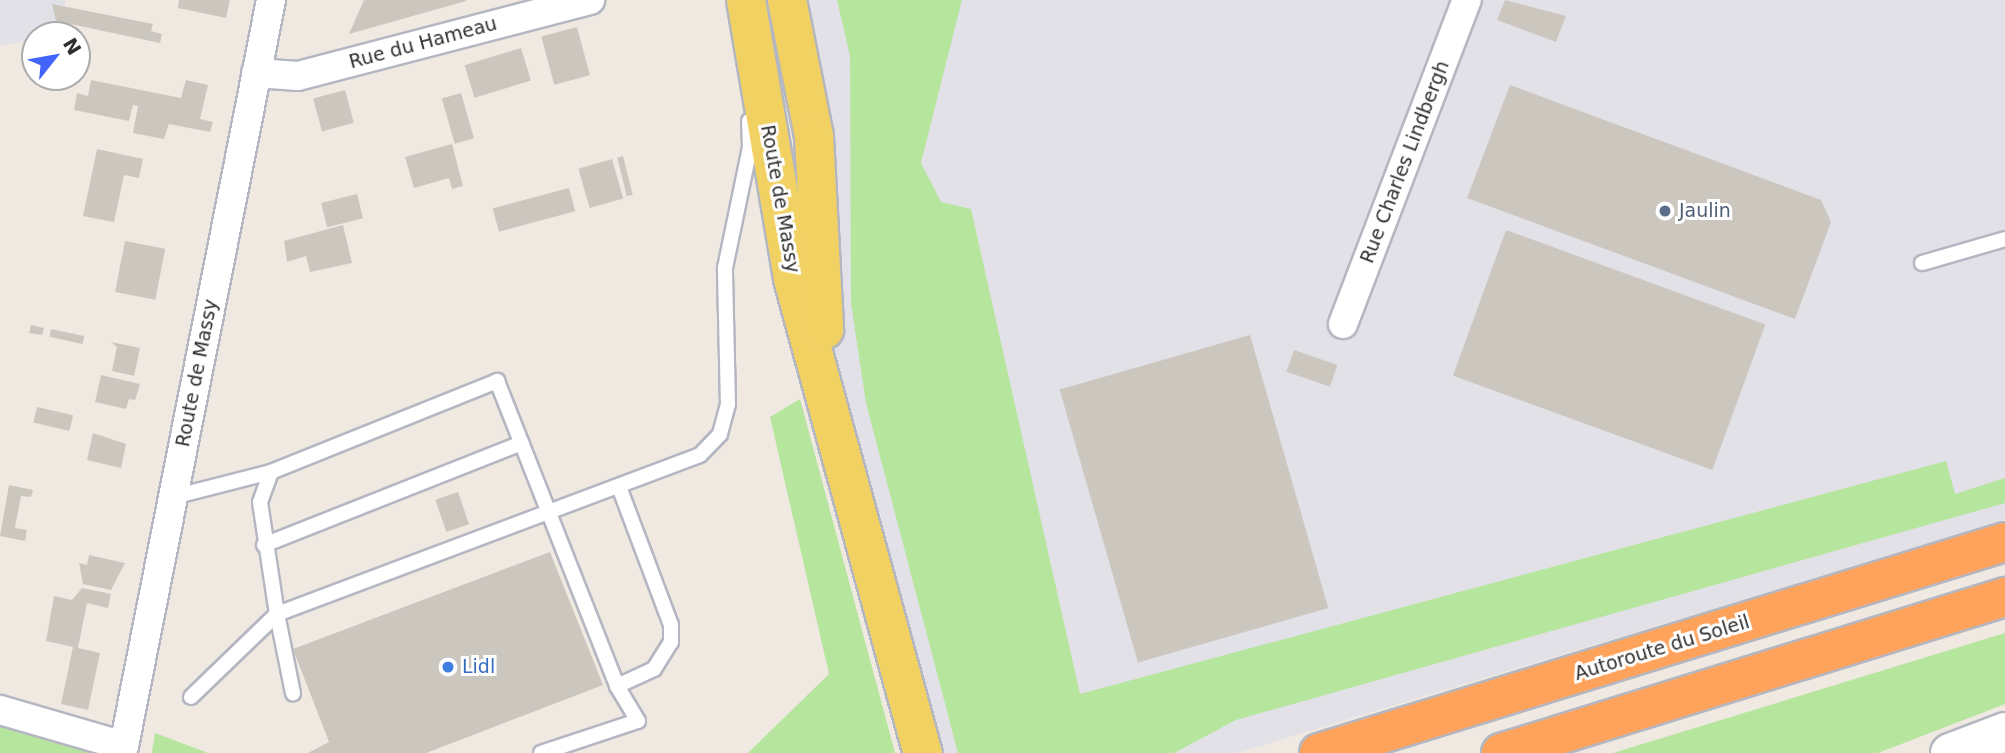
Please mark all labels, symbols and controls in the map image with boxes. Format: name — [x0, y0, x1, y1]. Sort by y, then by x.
street label: Rue du Hameau — [347, 12, 499, 74]
north arrow — [21, 21, 91, 91]
text: N — [59, 34, 86, 59]
street label: Rue Charles Lindbergh — [1356, 58, 1454, 266]
street label: Route de Massy — [756, 123, 804, 275]
place label: Jaulin — [1679, 200, 1731, 222]
marker: Jaulin — [1657, 203, 1673, 219]
street label: Route de Massy — [171, 297, 223, 449]
street label: Autoroute du Soleil — [1572, 611, 1752, 685]
place label: Lidl — [462, 656, 495, 678]
marker: Lidl — [440, 659, 456, 675]

